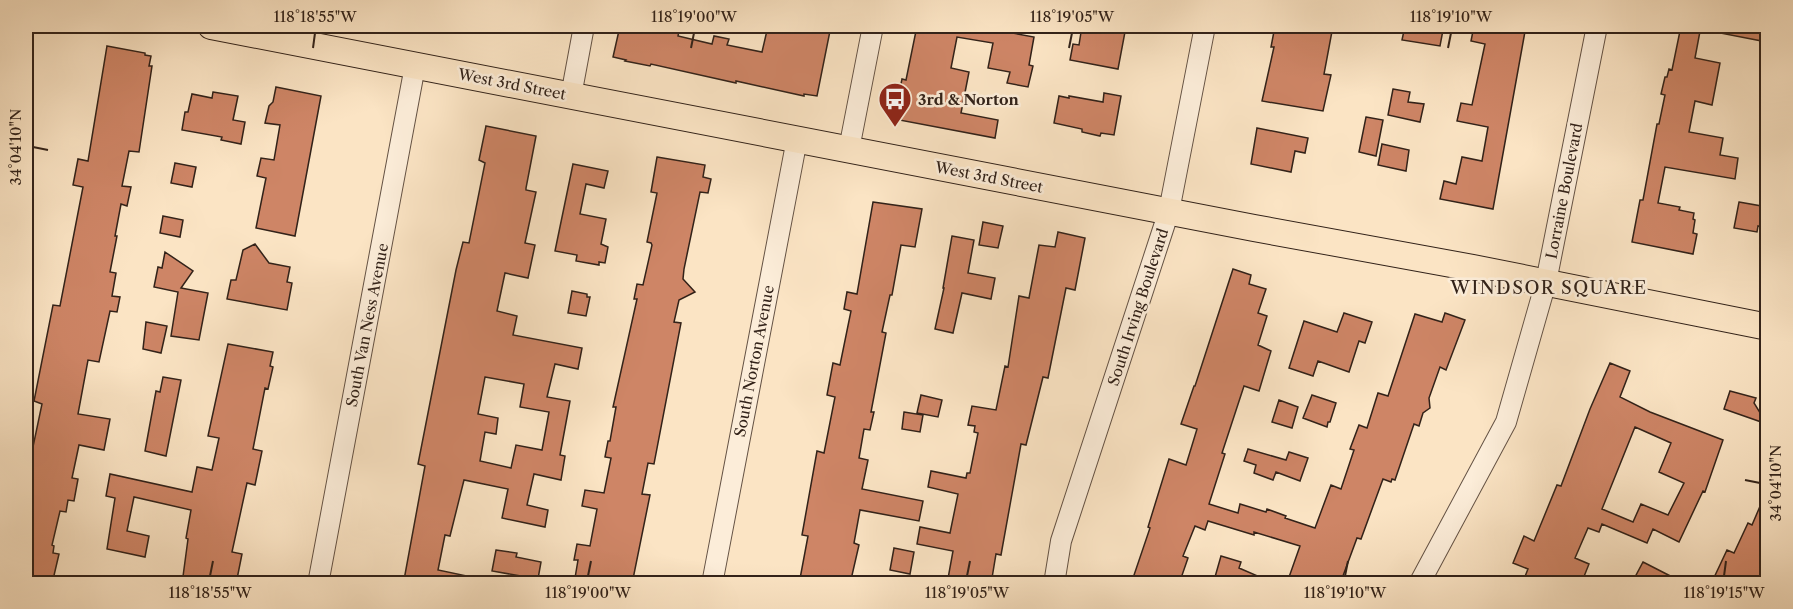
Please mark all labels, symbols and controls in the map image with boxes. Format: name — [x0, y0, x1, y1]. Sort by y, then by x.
text: 118°18'55"W — [273, 7, 357, 26]
text: 118°19'00"W — [651, 7, 737, 26]
text: 118°19'05"W — [1030, 7, 1115, 26]
text: 118°19'10"W — [1410, 7, 1493, 26]
street label: West 3rd Street — [456, 64, 568, 104]
bus stop icon: 3rd & Norton — [877, 81, 913, 128]
place label: 3rd & Norton — [918, 90, 1020, 109]
text: 34°04'10"N — [6, 109, 25, 185]
street label: Lorraine Boulevard — [1541, 121, 1587, 261]
street label: West 3rd Street — [933, 157, 1045, 197]
street label: South Irving Boulevard — [1104, 226, 1172, 388]
street label: South Van Ness Avenue — [342, 241, 392, 409]
district label: WINDSOR SQUARE — [1449, 277, 1648, 299]
street label: South Norton Avenue — [730, 283, 778, 439]
text: 34°04'10"N — [1766, 445, 1785, 521]
text: 118°18'55"W — [168, 583, 252, 602]
text: 118°19'00"W — [545, 583, 631, 602]
text: 118°19'05"W — [925, 583, 1010, 602]
text: 118°19'10"W — [1304, 583, 1387, 602]
text: 118°19'15"W — [1683, 583, 1765, 602]

